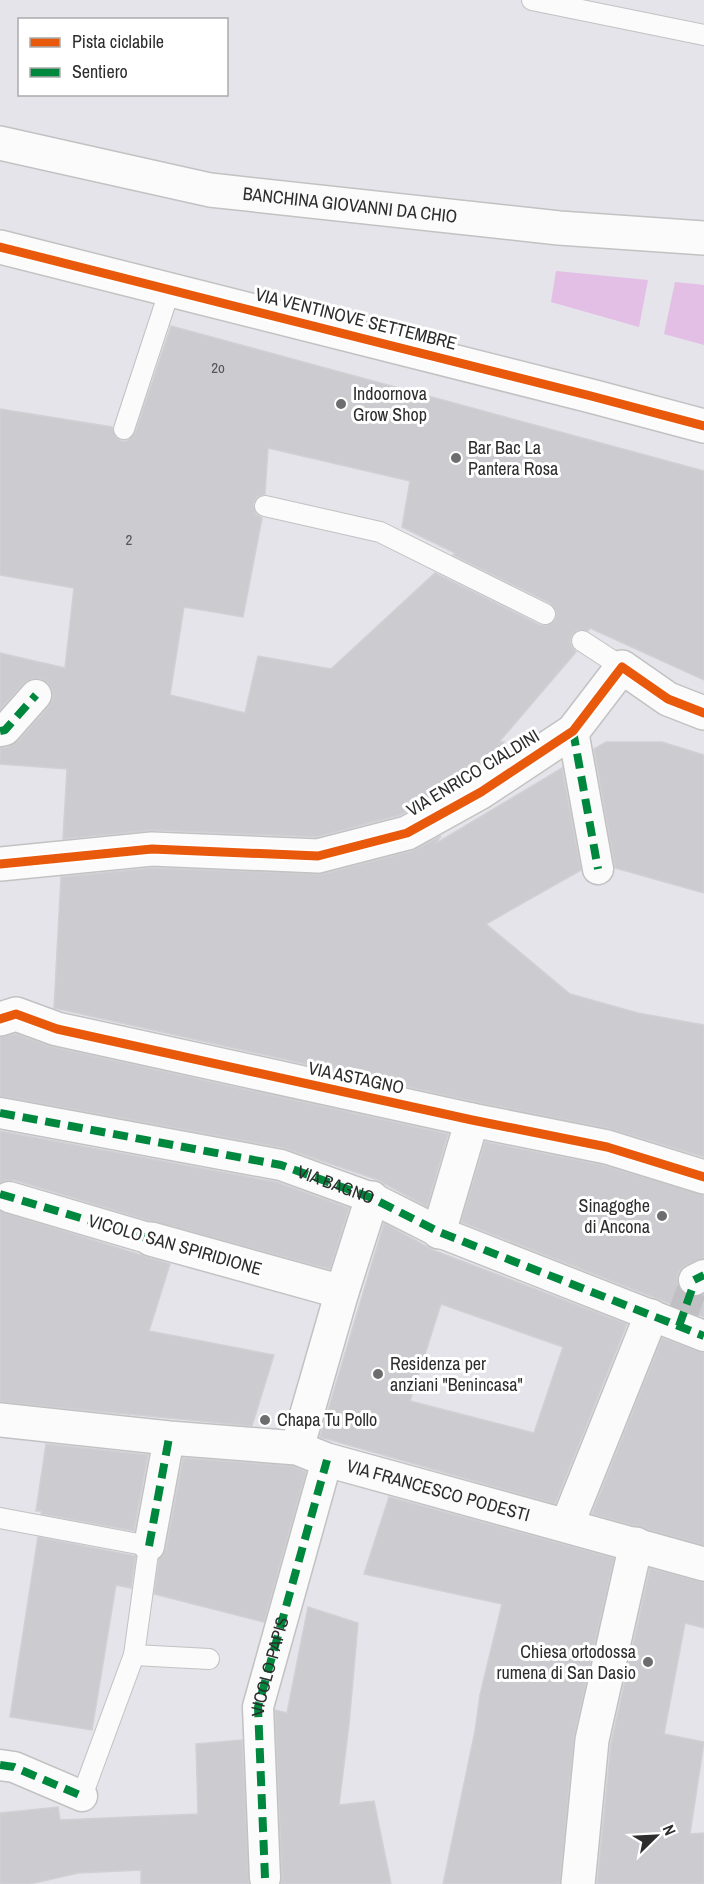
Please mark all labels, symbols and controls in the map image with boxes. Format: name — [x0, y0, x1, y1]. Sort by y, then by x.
legend — [18, 18, 228, 96]
text: Pista ciclabile — [72, 29, 164, 54]
text: Sentiero — [72, 59, 128, 84]
street label: BANCHINA GIOVANNI DA CHIO — [242, 181, 459, 229]
street label: VIA VENTINOVE SETTEMBRE — [253, 281, 459, 356]
house number: 2o — [211, 357, 225, 378]
place label: Indoornova Grow Shop — [353, 381, 427, 427]
marker: Indoornova Grow Shop — [334, 397, 348, 411]
place label: Bar Bac La Pantera Rosa — [468, 435, 558, 481]
marker: Bar Bac La Pantera Rosa — [449, 451, 463, 465]
house number: 2 — [126, 529, 133, 550]
street label: VIA ENRICO CIALDINI — [402, 723, 544, 822]
street label: VIA ASTAGNO — [306, 1055, 406, 1100]
street label: VIA BAGNO — [294, 1159, 378, 1210]
place label: Sinagoghe di Ancona — [579, 1193, 650, 1239]
street label: VICOLO SAN SPIRIDIONE — [85, 1208, 265, 1281]
marker: Sinagoghe di Ancona — [655, 1209, 669, 1223]
place label: Residenza per anziani "Benincasa" — [390, 1351, 523, 1397]
marker: Residenza per anziani "Benincasa" — [371, 1367, 385, 1381]
place label: Chapa Tu Pollo — [277, 1407, 377, 1432]
marker: Chapa Tu Pollo — [258, 1413, 272, 1427]
street label: VIA FRANCESCO PODESTI — [344, 1453, 533, 1527]
street label: VICOLO PAPIS — [245, 1614, 295, 1717]
place label: Chiesa ortodossa rumena di San Dasio — [497, 1639, 636, 1685]
marker: Chiesa ortodossa rumena di San Dasio — [641, 1655, 655, 1669]
north arrow — [626, 1806, 686, 1866]
text: N — [658, 1821, 682, 1839]

